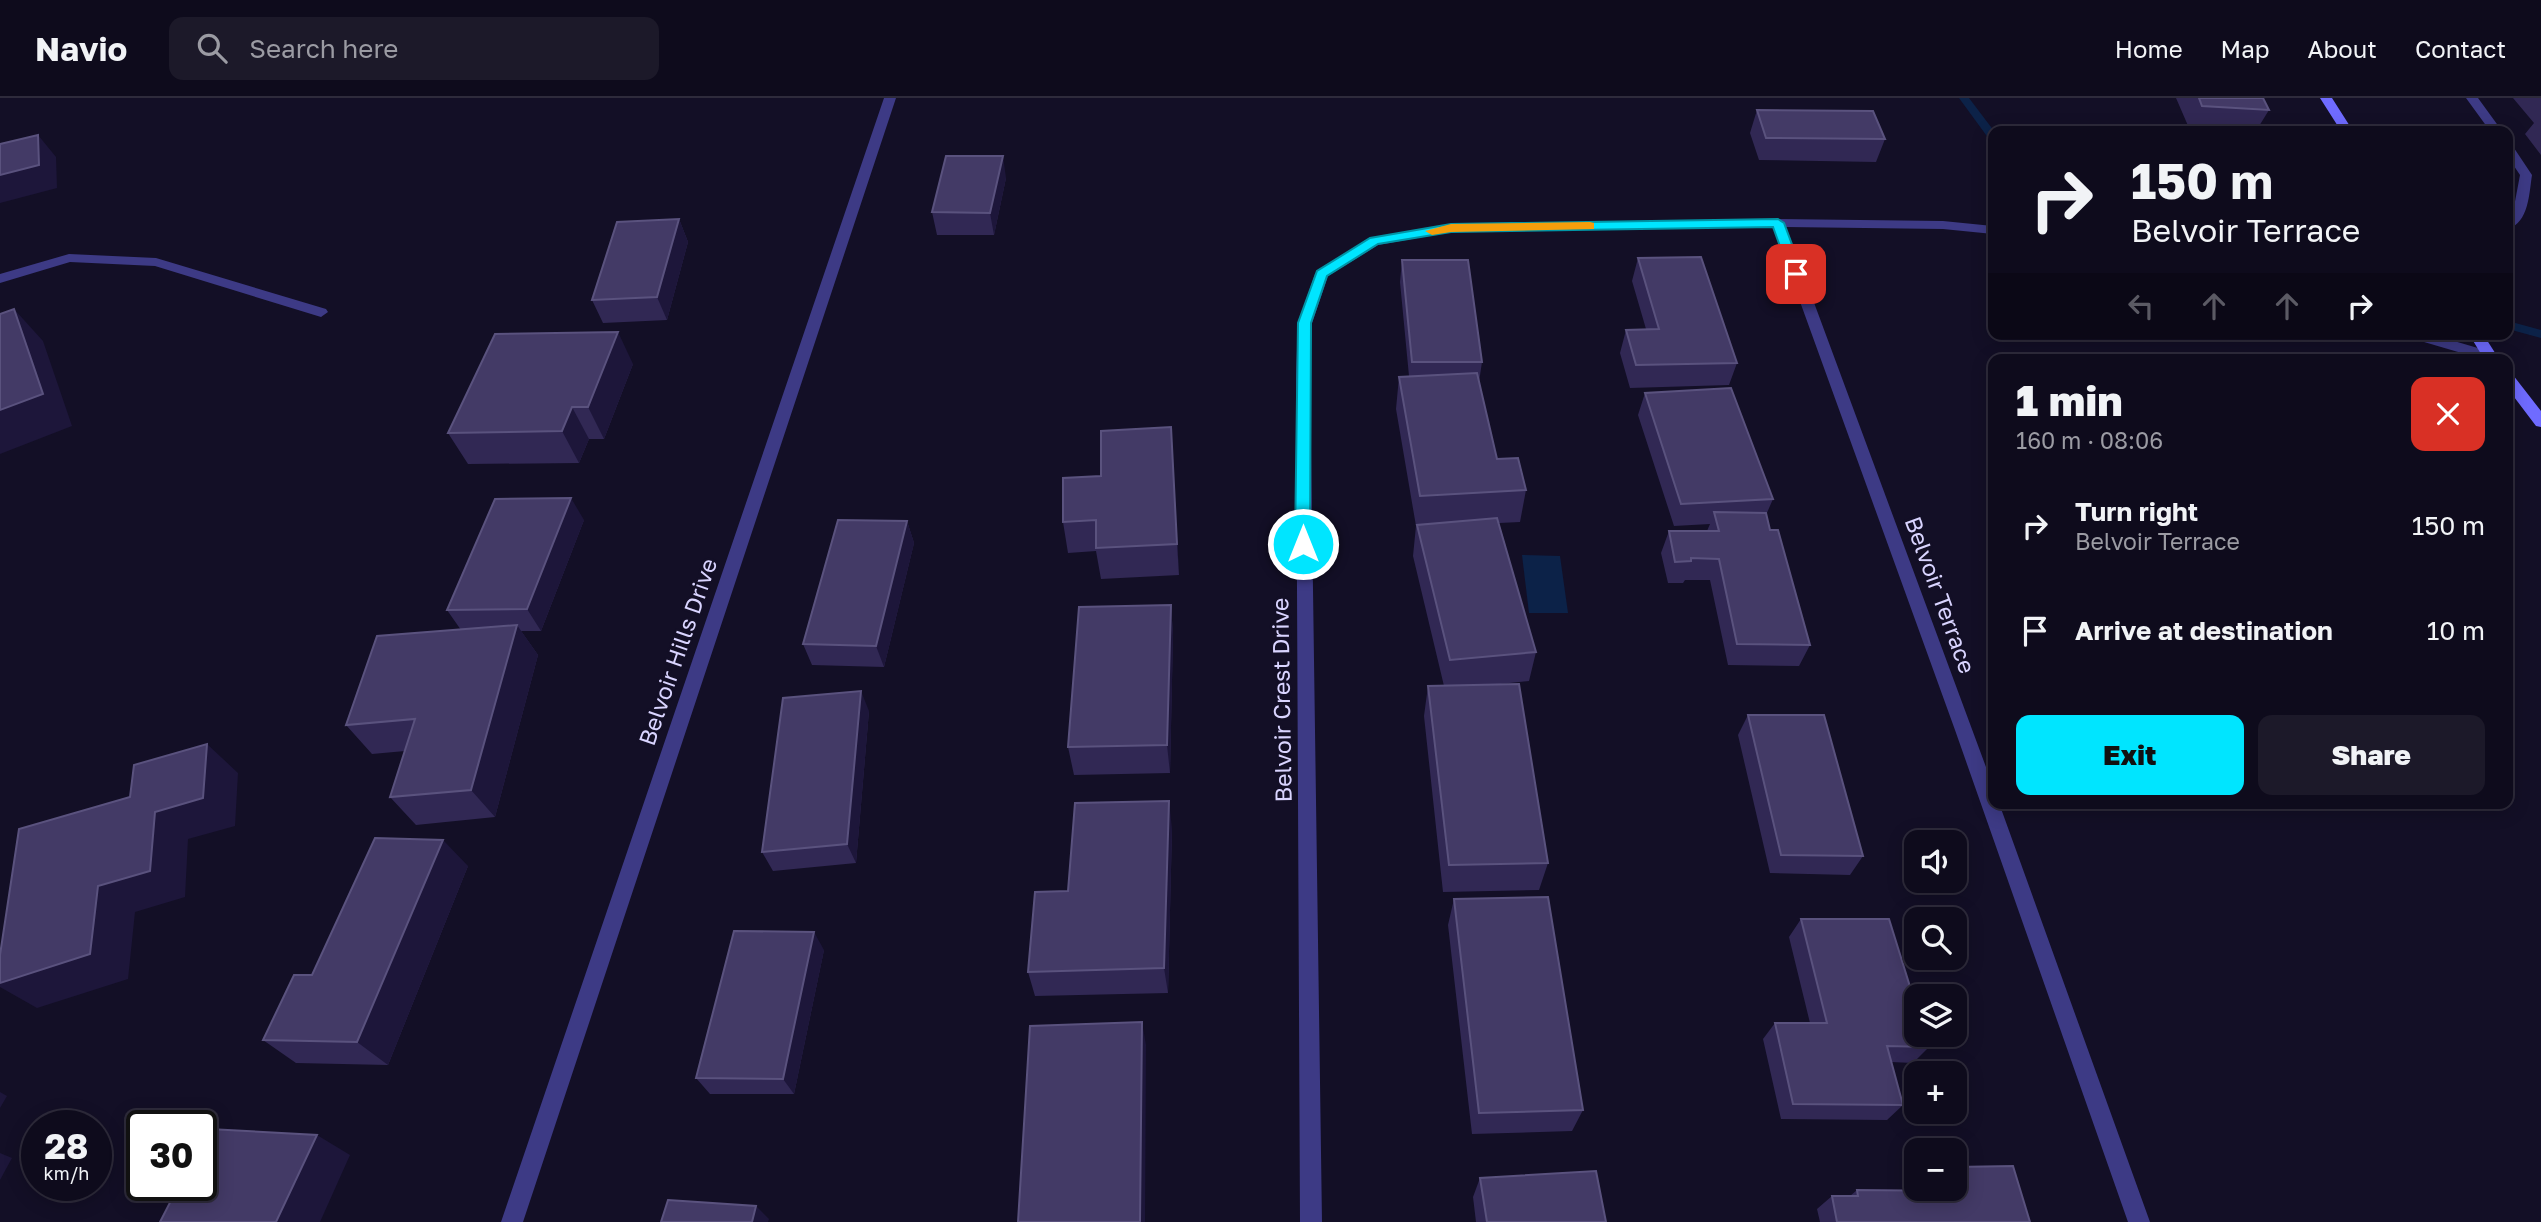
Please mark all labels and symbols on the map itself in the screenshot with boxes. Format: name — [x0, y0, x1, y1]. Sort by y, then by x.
pin — [1766, 244, 1826, 304]
position arrow — [1266, 507, 1340, 581]
street label: Belvoir Terrace — [1900, 512, 1982, 677]
street label: Belvoir Hills Drive — [632, 554, 722, 749]
street label: Belvoir Crest Drive — [1265, 597, 1297, 803]
speed limit sign: 30 — [126, 1110, 217, 1201]

